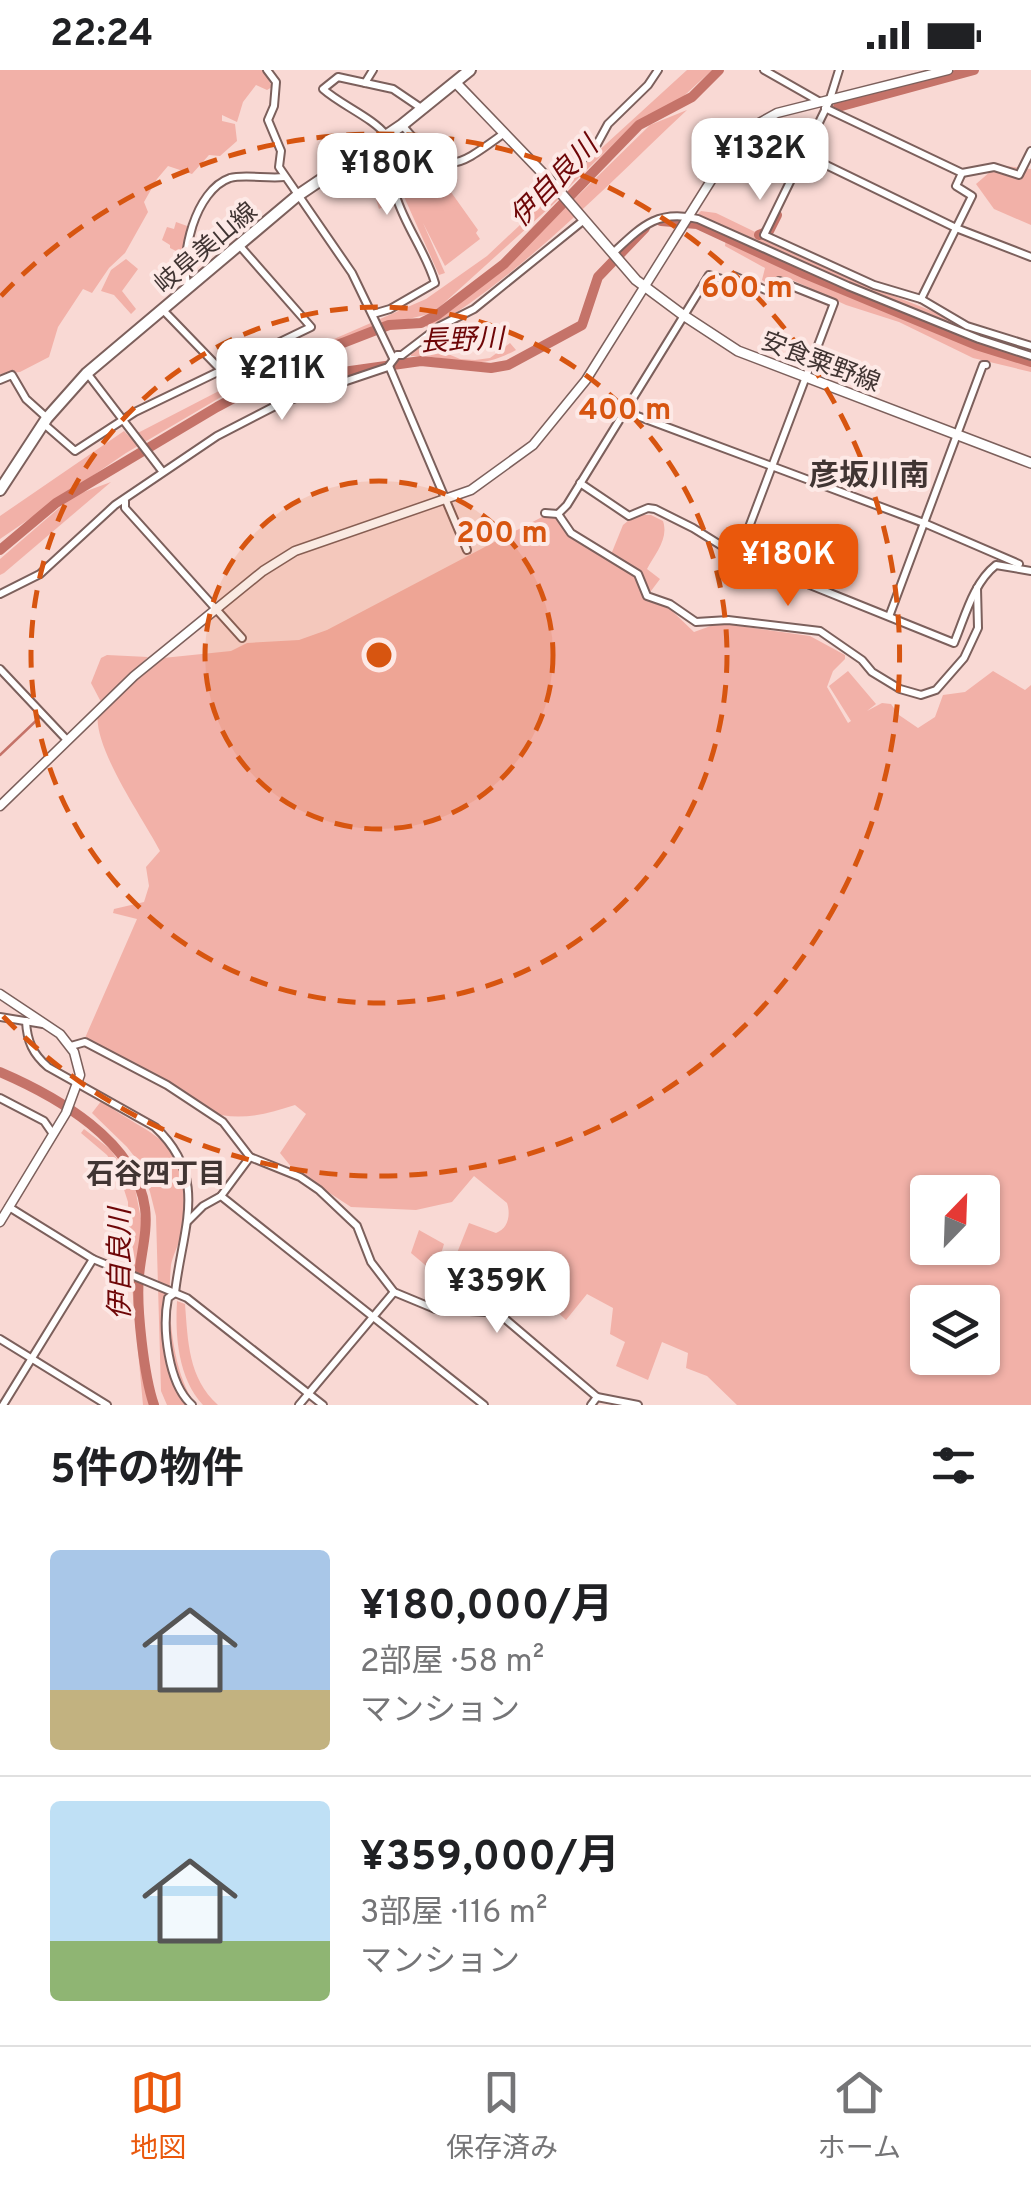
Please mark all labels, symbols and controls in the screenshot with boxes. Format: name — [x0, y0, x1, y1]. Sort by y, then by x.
text: 22:24 — [50, 11, 153, 60]
pin: ¥132K — [690, 118, 830, 203]
water label: 伊自良川 — [503, 128, 609, 236]
text: ¥132K — [714, 130, 807, 170]
pin: ¥180K — [317, 133, 457, 218]
text: ¥180K — [339, 145, 435, 185]
street label: 岐阜美山線 — [149, 197, 265, 302]
text: 600 m — [701, 271, 793, 308]
water label: 長野川 — [419, 322, 508, 361]
street label: 安食粟野線 — [756, 326, 884, 401]
pin: ¥211K — [212, 338, 352, 423]
text: ¥211K — [238, 350, 326, 390]
text: 400 m — [579, 393, 671, 430]
district label: 彦坂川南 — [809, 459, 929, 496]
text: 200 m — [456, 516, 548, 553]
pin: ¥180K — [718, 524, 858, 609]
text: ¥180K — [740, 536, 836, 576]
centre of rings — [361, 637, 397, 673]
district label: 石谷四丁目 — [86, 1158, 226, 1194]
north arrow — [910, 1175, 1000, 1265]
map controls — [910, 1175, 1000, 1375]
water label: 伊自良川 — [104, 1205, 140, 1320]
pin: ¥359K — [427, 1251, 567, 1336]
text: ¥359K — [447, 1263, 547, 1303]
button: layers — [910, 1285, 1000, 1375]
icon: filters — [926, 1438, 981, 1493]
text: 5件の物件 — [50, 1445, 244, 1498]
text: ¥180,000/月 — [360, 1581, 613, 1634]
icon: home — [130, 1590, 250, 1710]
text: 2部屋 · 58 m² — [360, 1643, 544, 1683]
text: マンション — [360, 1692, 520, 1732]
text: ¥359,000/月 — [360, 1832, 620, 1885]
icon: home — [130, 1841, 250, 1961]
text: 3部屋 · 116 m² — [360, 1894, 548, 1934]
text: マンション — [360, 1943, 520, 1983]
tab: 地図 — [130, 2065, 186, 2168]
tab: 保存済み — [446, 2065, 558, 2168]
tab: ホーム — [818, 2065, 901, 2168]

